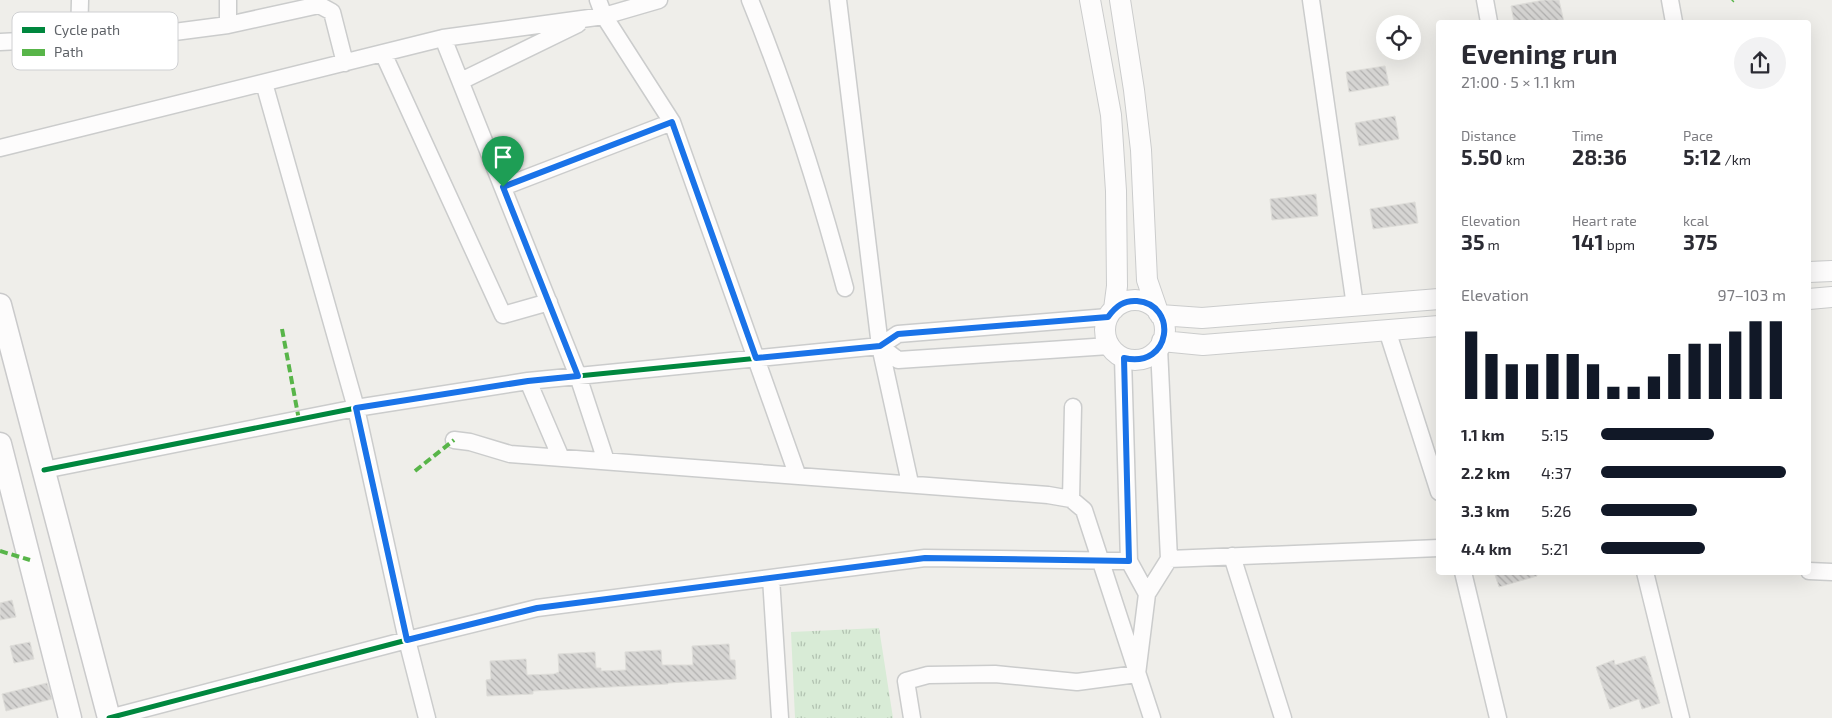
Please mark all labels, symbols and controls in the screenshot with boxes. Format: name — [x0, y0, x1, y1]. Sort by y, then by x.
legend — [12, 12, 178, 70]
map controls — [1376, 15, 1421, 60]
button: locate — [1376, 15, 1421, 60]
text: Cycle path — [54, 21, 120, 38]
text: Evening run — [1461, 36, 1618, 70]
button: share — [1734, 37, 1786, 89]
text: Path — [54, 43, 83, 60]
text: 21:00 · 5 × 1.1 km — [1461, 72, 1575, 91]
text: Distance — [1461, 127, 1516, 144]
text: Time — [1572, 127, 1603, 144]
text: Pace — [1683, 127, 1713, 144]
pin — [482, 136, 524, 187]
icon: arrive — [489, 143, 517, 171]
text: 5.50 — [1461, 144, 1503, 169]
text: 28:36 — [1572, 144, 1627, 169]
text: 5:12 — [1683, 144, 1721, 169]
text: km — [1503, 151, 1525, 168]
text: /km — [1721, 151, 1751, 168]
text: Elevation — [1461, 212, 1520, 229]
text: Heart rate — [1572, 212, 1637, 229]
text: kcal — [1683, 212, 1709, 229]
text: 35 — [1461, 229, 1485, 254]
text: 141 — [1572, 229, 1604, 254]
text: 375 — [1683, 229, 1718, 254]
text: m — [1485, 236, 1500, 253]
text: bpm — [1604, 236, 1635, 253]
text: Elevation — [1461, 285, 1529, 304]
text: 97–103 m — [1718, 285, 1786, 304]
text: 1.1 km — [1461, 425, 1505, 444]
text: 5:15 — [1541, 425, 1568, 444]
text: 2.2 km — [1461, 463, 1510, 482]
text: 4:37 — [1541, 463, 1572, 482]
text: 3.3 km — [1461, 501, 1510, 520]
text: 5:26 — [1541, 501, 1572, 520]
text: 4.4 km — [1461, 539, 1512, 558]
text: 5:21 — [1541, 539, 1569, 558]

